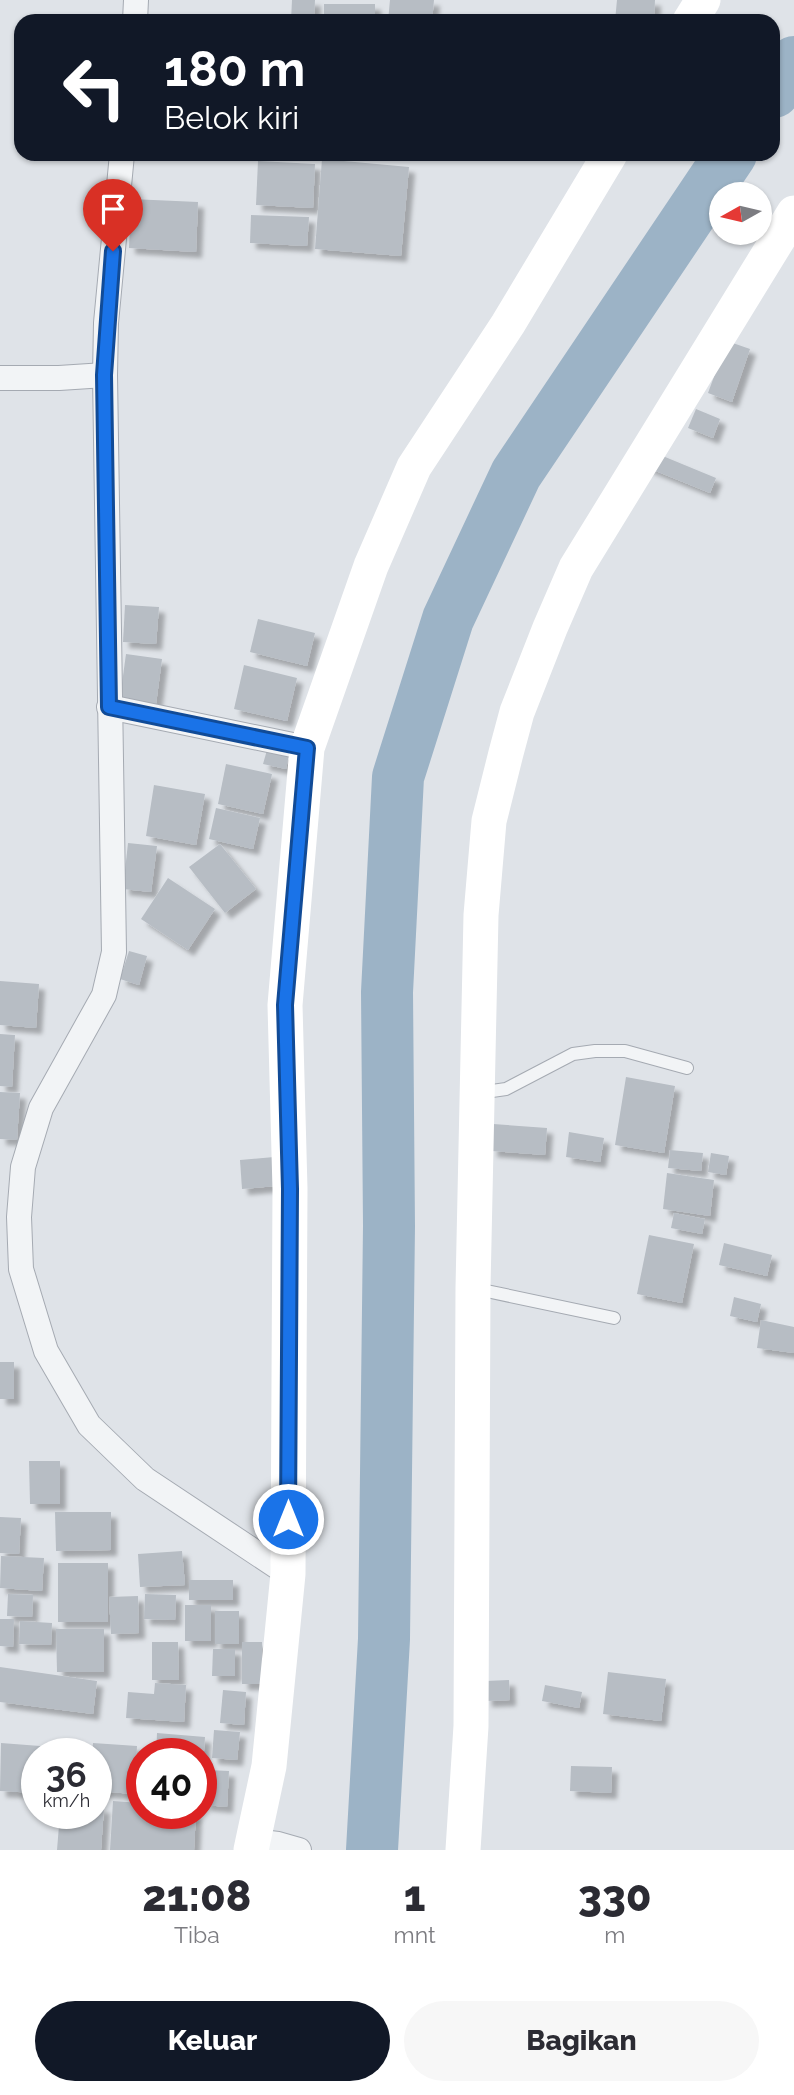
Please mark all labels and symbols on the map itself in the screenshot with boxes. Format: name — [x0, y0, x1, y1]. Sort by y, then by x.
pin — [83, 179, 143, 251]
north arrow — [709, 182, 772, 245]
position arrow — [251, 1482, 325, 1556]
speed limit sign: 40 — [126, 1738, 217, 1829]

